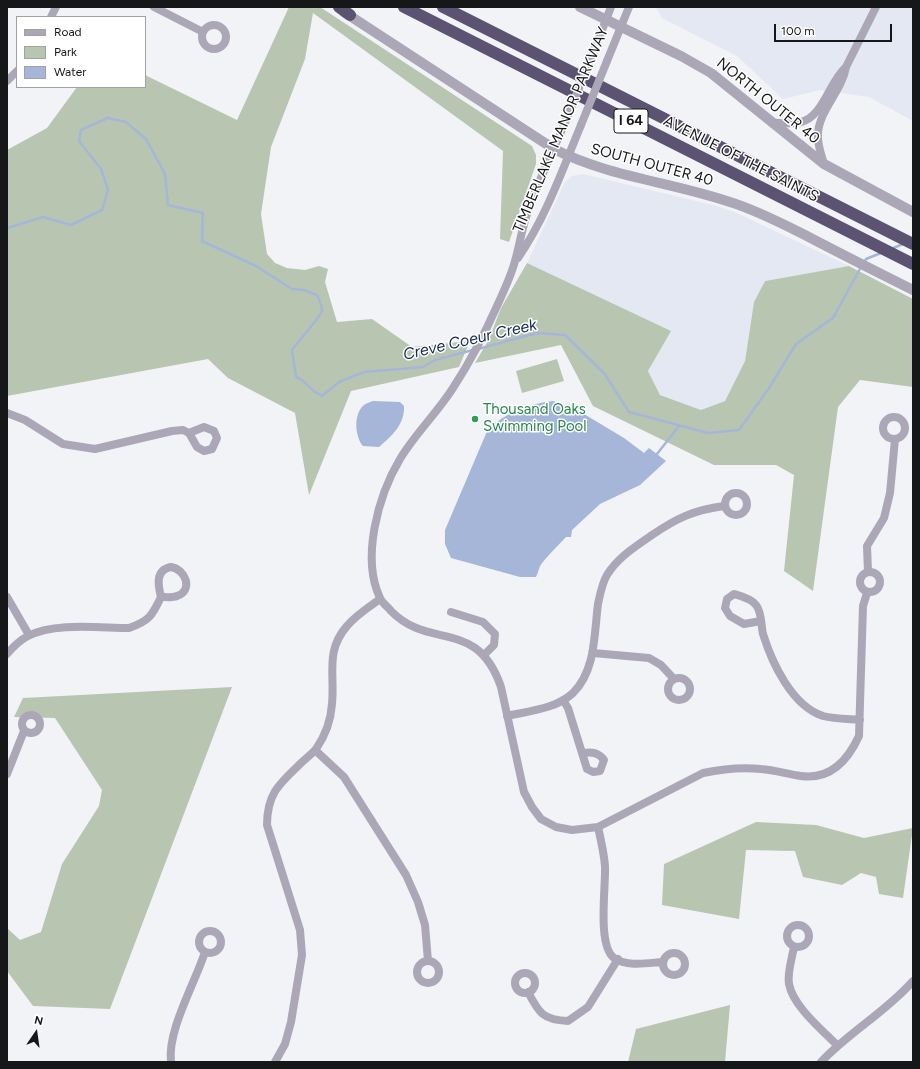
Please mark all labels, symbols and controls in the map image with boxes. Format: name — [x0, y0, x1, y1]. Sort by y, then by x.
legend — [16, 16, 146, 88]
scale bar — [776, 16, 894, 42]
street label: TIMBERLAKE MANOR PARKWAY — [509, 24, 613, 236]
text: 100 m — [781, 24, 815, 38]
text: Road — [54, 25, 82, 39]
text: Park — [54, 45, 77, 59]
street label: NORTH OUTER 40 — [713, 54, 823, 148]
text: Water — [54, 65, 86, 79]
road number: I 64 — [614, 109, 648, 133]
street label: AVENUE OF THE SAINTS — [660, 112, 822, 206]
street label: SOUTH OUTER 40 — [589, 140, 715, 190]
water label: Creve Coeur Creek — [401, 315, 539, 365]
place label: Thousand Oaks Swimming Pool — [483, 401, 587, 436]
marker: Thousand Oaks Swimming Pool — [470, 414, 480, 424]
north arrow — [16, 1013, 56, 1053]
text: N — [33, 1014, 44, 1028]

